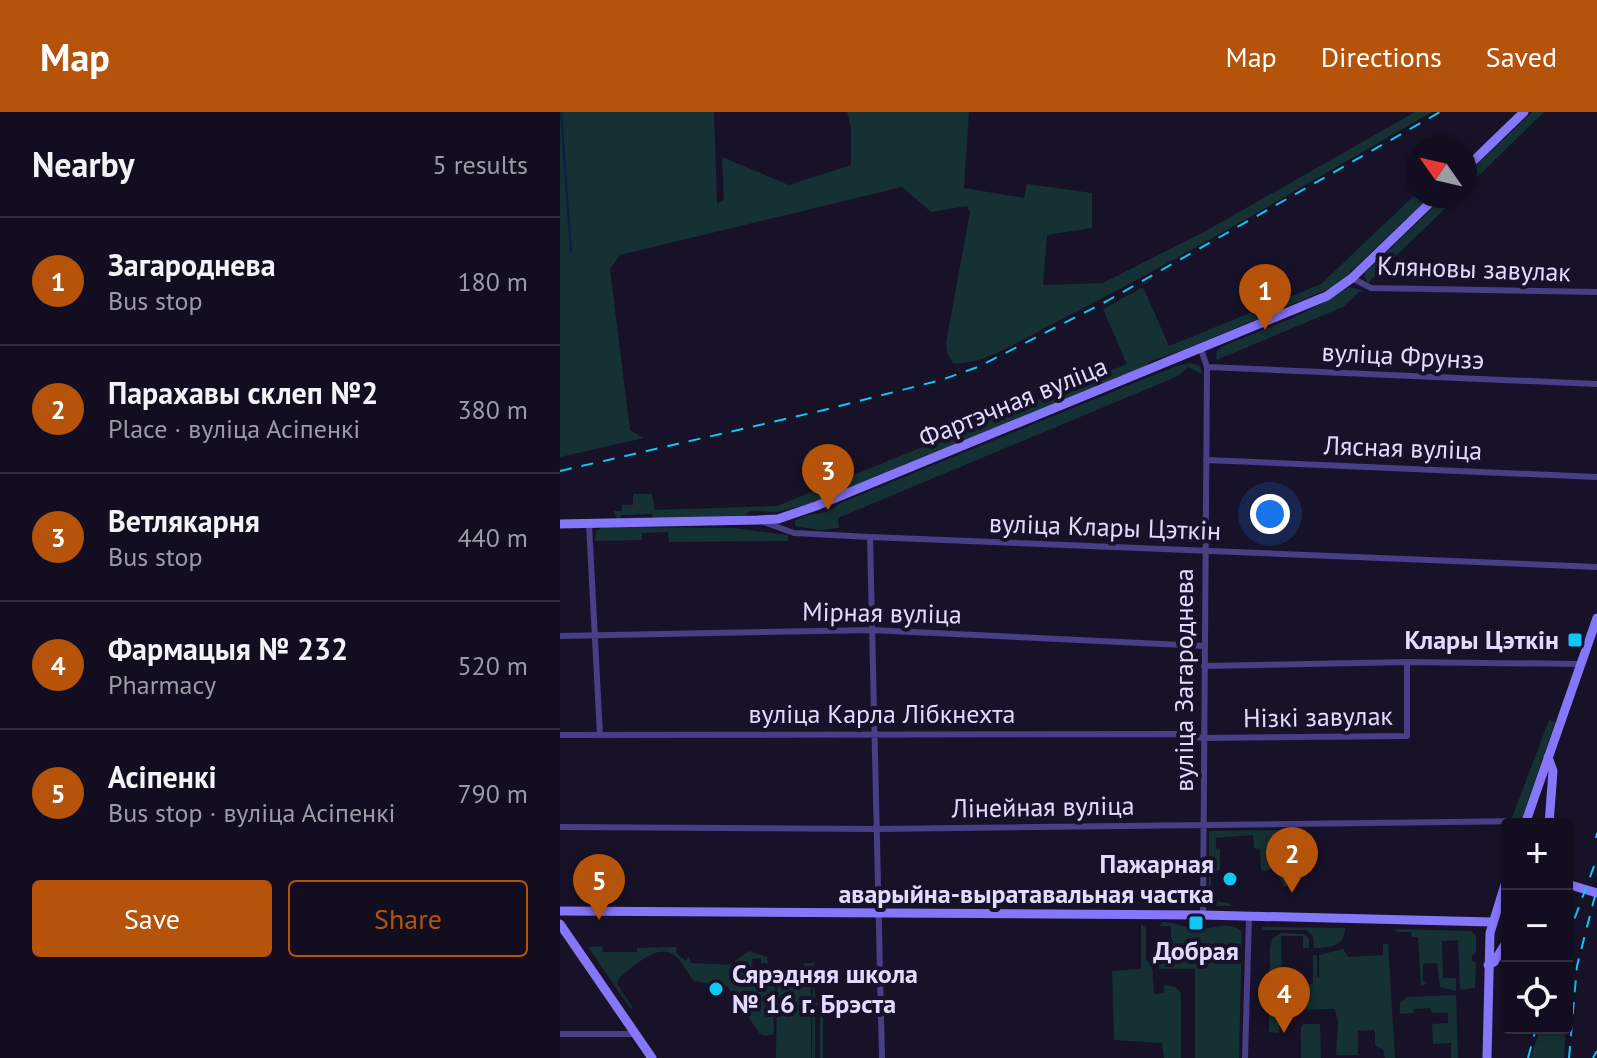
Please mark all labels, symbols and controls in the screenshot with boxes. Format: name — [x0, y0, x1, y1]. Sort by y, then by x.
text: Map — [40, 32, 110, 81]
text: Map — [1226, 38, 1277, 75]
text: Directions — [1321, 38, 1442, 75]
text: Saved — [1486, 38, 1557, 75]
north arrow — [1405, 136, 1477, 208]
text: Nearby — [32, 142, 134, 186]
text: 5 results — [433, 148, 528, 181]
text: Загароднева — [108, 245, 276, 284]
street label: Кляновы завулак — [1377, 249, 1572, 288]
pin: 1 — [1239, 264, 1291, 330]
text: 1 — [51, 265, 65, 298]
text: 180 m — [457, 265, 528, 298]
text: Bus stop — [108, 284, 203, 317]
street label: вуліца Фрунзэ — [1321, 335, 1485, 376]
street label: Фартэчная вуліца — [914, 349, 1112, 454]
text: Парахавы склеп №2 — [108, 373, 378, 412]
text: 2 — [51, 393, 65, 426]
text: 380 m — [457, 393, 528, 426]
text: Place · вуліца Асіпенкі — [108, 412, 360, 445]
street label: Лясная вуліца — [1322, 428, 1483, 467]
pin: 3 — [802, 444, 854, 510]
your location — [1250, 494, 1290, 534]
text: Ветлякарня — [108, 501, 260, 540]
street label: вуліца Клары Цэткін — [988, 506, 1222, 547]
text: 3 — [51, 521, 65, 554]
text: 440 m — [457, 521, 528, 554]
text: Bus stop — [108, 540, 203, 573]
street label: вуліца Загароднева — [1167, 568, 1200, 792]
street label: Мірная вуліца — [802, 595, 962, 630]
place label: Клары Цэткін — [1405, 623, 1559, 656]
text: Фармацыя № 232 — [108, 629, 348, 668]
marker: Клары Цэткін — [1566, 631, 1584, 649]
text: 4 — [51, 649, 65, 682]
text: 520 m — [457, 649, 528, 682]
text: Pharmacy — [108, 668, 216, 701]
street label: вуліца Карла Лібкнехта — [748, 697, 1016, 730]
street label: Нізкі завулак — [1243, 699, 1394, 734]
text: Асіпенкі — [108, 757, 217, 796]
text: 5 — [51, 777, 65, 810]
text: 790 m — [457, 777, 528, 810]
street label: Лінейная вуліца — [950, 788, 1135, 825]
text: Bus stop · вуліца Асіпенкі — [108, 796, 396, 829]
map controls — [1501, 818, 1573, 1034]
button: + — [1501, 818, 1573, 890]
pin: 2 — [1266, 827, 1318, 893]
place label: Пажарная аварыйна-выратавальная частка — [838, 847, 1214, 910]
pin: 5 — [573, 854, 625, 920]
marker: Пажарная аварыйна-выратавальная частка — [1221, 870, 1239, 888]
button: Save — [32, 880, 272, 957]
button: Share — [288, 880, 528, 957]
button: − — [1501, 890, 1573, 962]
marker: Добрая — [1187, 914, 1205, 932]
place label: Добрая — [1153, 934, 1239, 967]
place label: Сярэдняя школа № 16 г. Брэста — [732, 957, 918, 1020]
button: locate — [1501, 962, 1573, 1034]
pin: 4 — [1258, 967, 1310, 1033]
marker: Сярэдняя школа № 16 г. Брэста — [707, 980, 725, 998]

